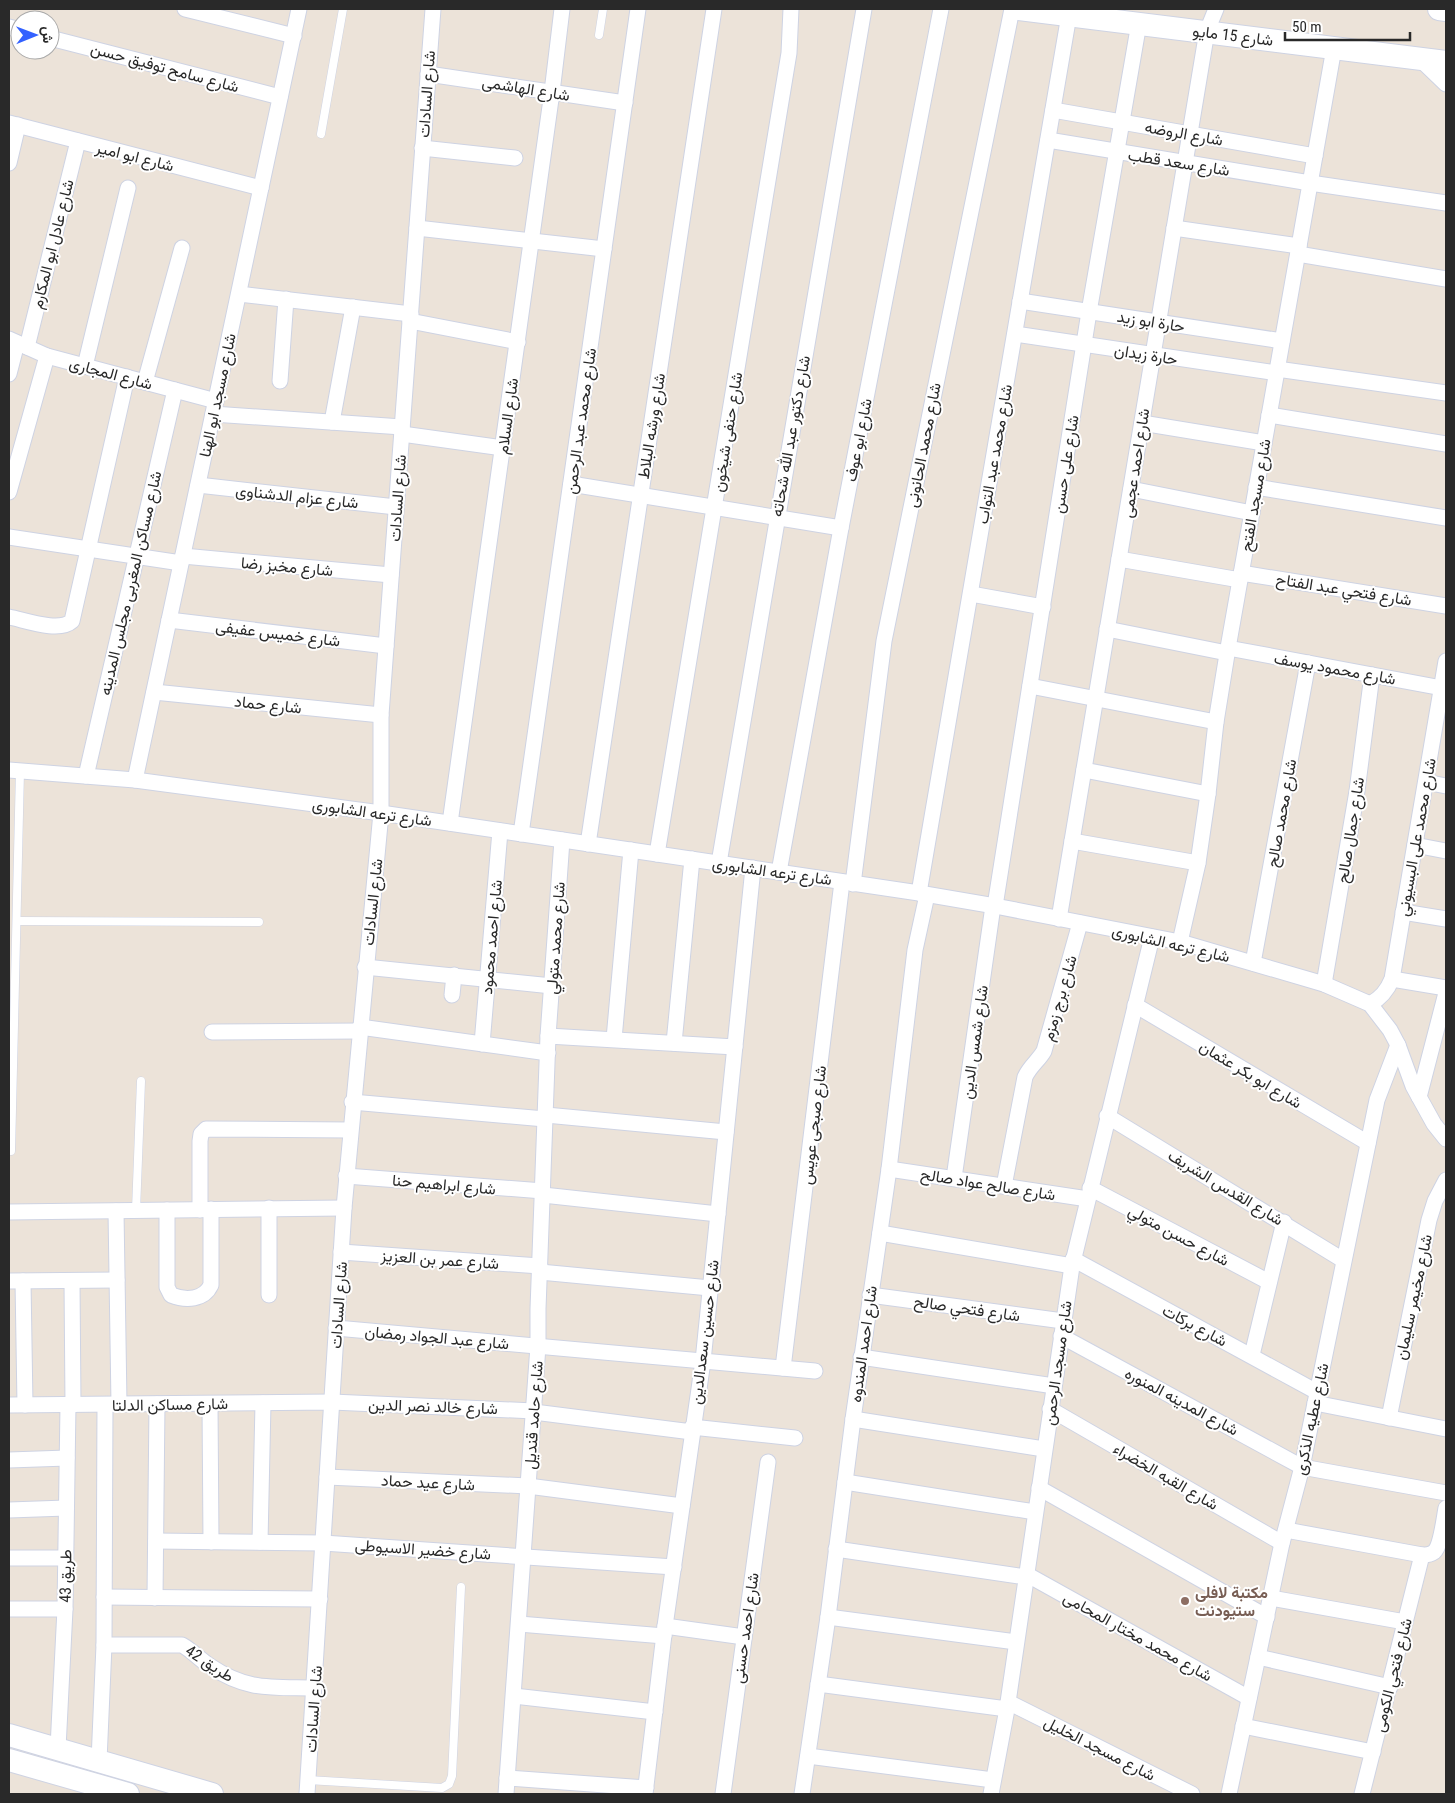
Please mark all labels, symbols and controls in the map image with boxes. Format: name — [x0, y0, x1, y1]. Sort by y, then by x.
north arrow — [10, 10, 60, 60]
scale bar — [1285, 10, 1410, 42]
text: 50 m — [1292, 18, 1322, 36]
street label: شارع 15 مايو — [1191, 21, 1274, 52]
text: ش — [39, 26, 56, 44]
street label: شارع سامح توفيق حسن — [88, 39, 241, 98]
street label: شارع السادات — [414, 50, 441, 138]
street label: شارع الهاشمى — [480, 72, 571, 107]
street label: شارع الروضه — [1143, 117, 1224, 152]
street label: شارع ابو امير — [92, 137, 176, 177]
street label: شارع سعد قطب — [1126, 145, 1231, 182]
street label: شارع عادل ابو المكارم — [27, 177, 80, 311]
street label: حارة ابو زيد — [1115, 307, 1186, 337]
street label: شارع مسجد ابو الهنا — [195, 331, 242, 459]
street label: حارة زيدان — [1113, 340, 1179, 370]
street label: شارع محمد عبد الرحمن — [561, 347, 602, 496]
street label: شارع المجارى — [67, 353, 154, 396]
street label: شارع دكتور عبد الله شحاته — [767, 354, 816, 519]
street label: شارع حنفى شيخون — [709, 371, 748, 494]
street label: شارع ورشه البلاط — [634, 372, 671, 481]
street label: شارع السلام — [493, 377, 524, 456]
street label: شارع محمد الحانونى — [902, 381, 947, 509]
street label: شارع محمد عبد التواب — [973, 383, 1018, 526]
street label: شارع ابو عوف — [841, 397, 878, 484]
street label: شارع احمد عجمى — [1117, 407, 1156, 520]
street label: شارع على حسن — [1048, 414, 1085, 515]
street label: شارع مسجد الفتح — [1236, 437, 1277, 553]
street label: شارع السادات — [385, 454, 412, 542]
street label: شارع مساكن المغربى مجلس المدينه — [95, 469, 168, 698]
street label: شارع عزام الدشناوى — [234, 481, 359, 514]
street label: شارع مخبز رضا — [240, 553, 334, 582]
street label: شارع فتحي عبد الفتاح — [1274, 569, 1413, 614]
street label: شارع خميس عفيفى — [214, 616, 341, 653]
street label: شارع محمود يوسف — [1272, 648, 1397, 691]
street label: شارع حماد — [233, 692, 303, 719]
street label: شارع محمد صالح — [1263, 757, 1302, 869]
street label: شارع محمد على البسيوني — [1393, 757, 1444, 918]
street label: شارع جمال صالح — [1333, 776, 1370, 885]
street label: شارع ترعه الشابورى — [311, 795, 433, 832]
street label: شارع ترعه الشابورى — [711, 854, 833, 891]
street label: شارع السادات — [358, 858, 388, 947]
street label: شارع احمد محمود — [477, 879, 508, 995]
street label: شارع محمد متولي — [542, 881, 573, 995]
street label: شارع ترعه الشابورى — [1110, 921, 1232, 968]
street label: شارع برج زمزم — [1038, 953, 1083, 1044]
street label: شارع شمس الدين — [957, 984, 994, 1101]
street label: شارع ابو بكر عثمان — [1195, 1036, 1305, 1114]
street label: شارع صبحى عويس — [797, 1064, 832, 1186]
street label: شارع القدس الشريف — [1164, 1146, 1287, 1231]
street label: شارع صالح عواد صالح — [919, 1164, 1057, 1207]
street label: شارع ابراهيم حنا — [391, 1170, 497, 1200]
street label: شارع حسن متولي — [1123, 1201, 1233, 1274]
street label: شارع مخيمر سليمان — [1391, 1233, 1438, 1362]
street label: شارع عمر بن العزيز — [379, 1246, 500, 1275]
street label: شارع حسين سعدالدين — [686, 1259, 725, 1406]
street label: شارع السادات — [326, 1261, 353, 1349]
street label: شارع احمد المندوه — [846, 1285, 883, 1404]
street label: شارع فتحي صالح — [912, 1292, 1021, 1329]
street label: شارع مسجد الرحمن — [1039, 1300, 1078, 1427]
street label: شارع بركات — [1158, 1300, 1230, 1352]
street label: شارع عبد الجواد رمضان — [364, 1322, 510, 1355]
street label: شارع حامد قنديل — [520, 1360, 549, 1470]
street label: شارع عطيه الذكرى — [1290, 1361, 1335, 1477]
street label: شارع المدينه المنوره — [1121, 1364, 1242, 1441]
street label: شارع مساكن الدلتا — [112, 1394, 228, 1417]
street label: شارع خالد نصر الدين — [368, 1395, 498, 1420]
street label: شارع القبه الخضراء — [1109, 1439, 1222, 1516]
street label: شارع عيد حماد — [380, 1471, 475, 1496]
street label: شارع خضير الاسيوطى — [354, 1535, 492, 1566]
street label: طريق 43 — [56, 1549, 76, 1603]
street label: شارع احمد حسنى — [728, 1571, 765, 1685]
place label: مكتبة لافلى ستيودنت — [1195, 1583, 1268, 1621]
street label: شارع محمد مختار المحامى — [1059, 1588, 1216, 1687]
marker: مكتبة لافلى ستيودنت — [1179, 1595, 1191, 1607]
street label: شارع فتحي الكومى — [1369, 1616, 1420, 1735]
street label: طريق 42 — [182, 1641, 237, 1687]
street label: شارع السادات — [301, 1665, 328, 1753]
street label: شارع مسجد الخليل — [1040, 1712, 1159, 1786]

